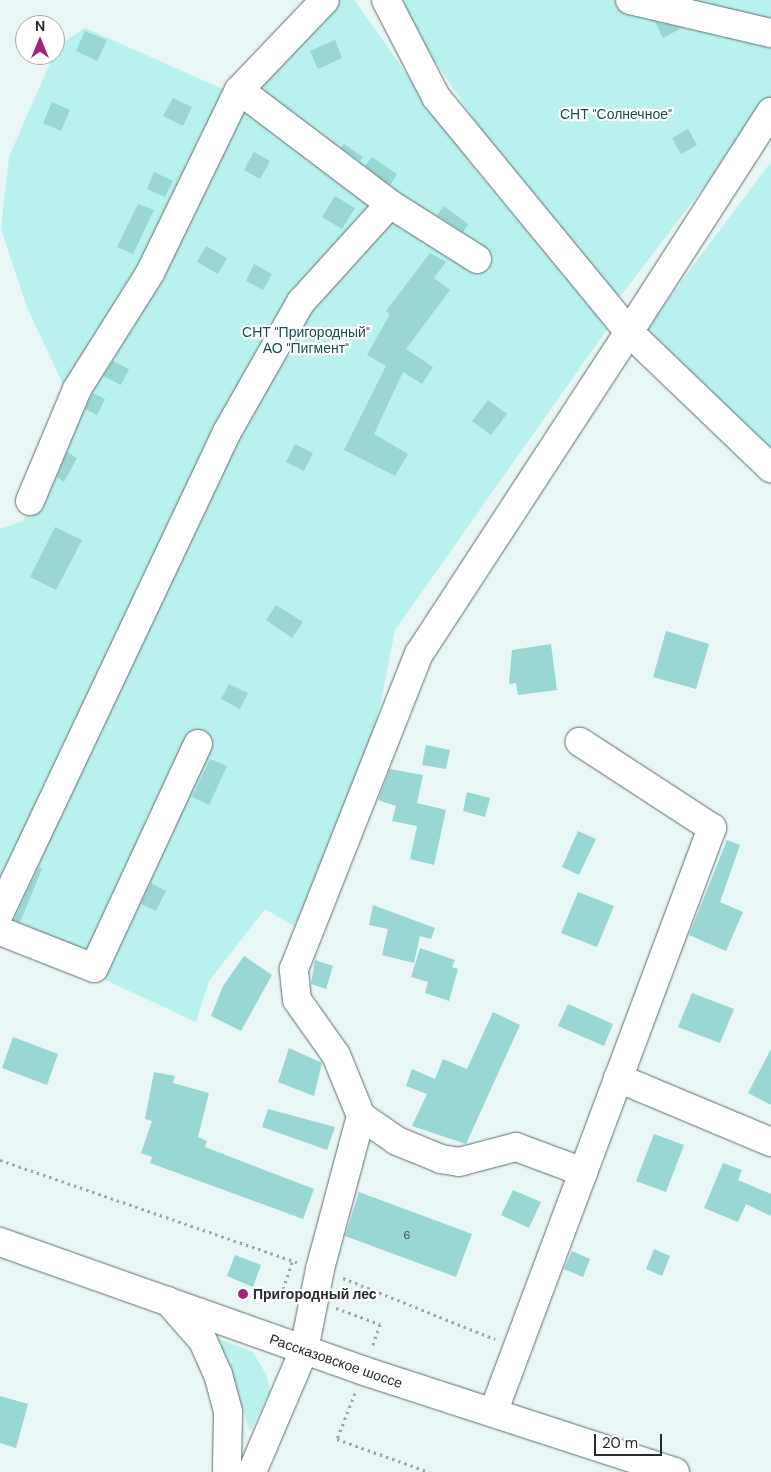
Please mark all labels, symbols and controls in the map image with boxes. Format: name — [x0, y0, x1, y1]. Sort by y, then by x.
north arrow — [15, 15, 65, 65]
text: N — [35, 17, 45, 35]
park label: СНТ "Солнечное" — [560, 106, 672, 122]
park label: СНТ "Пригородный" АО "Пигмент" — [242, 324, 370, 357]
house number: 6 — [404, 1228, 410, 1242]
place label: Пригородный лес — [253, 1286, 377, 1302]
marker: Пригородный лес — [237, 1288, 249, 1300]
street label: Рассказовское шоссе — [267, 1330, 405, 1392]
scale bar — [596, 1424, 664, 1456]
text: 20 m — [602, 1433, 638, 1453]

